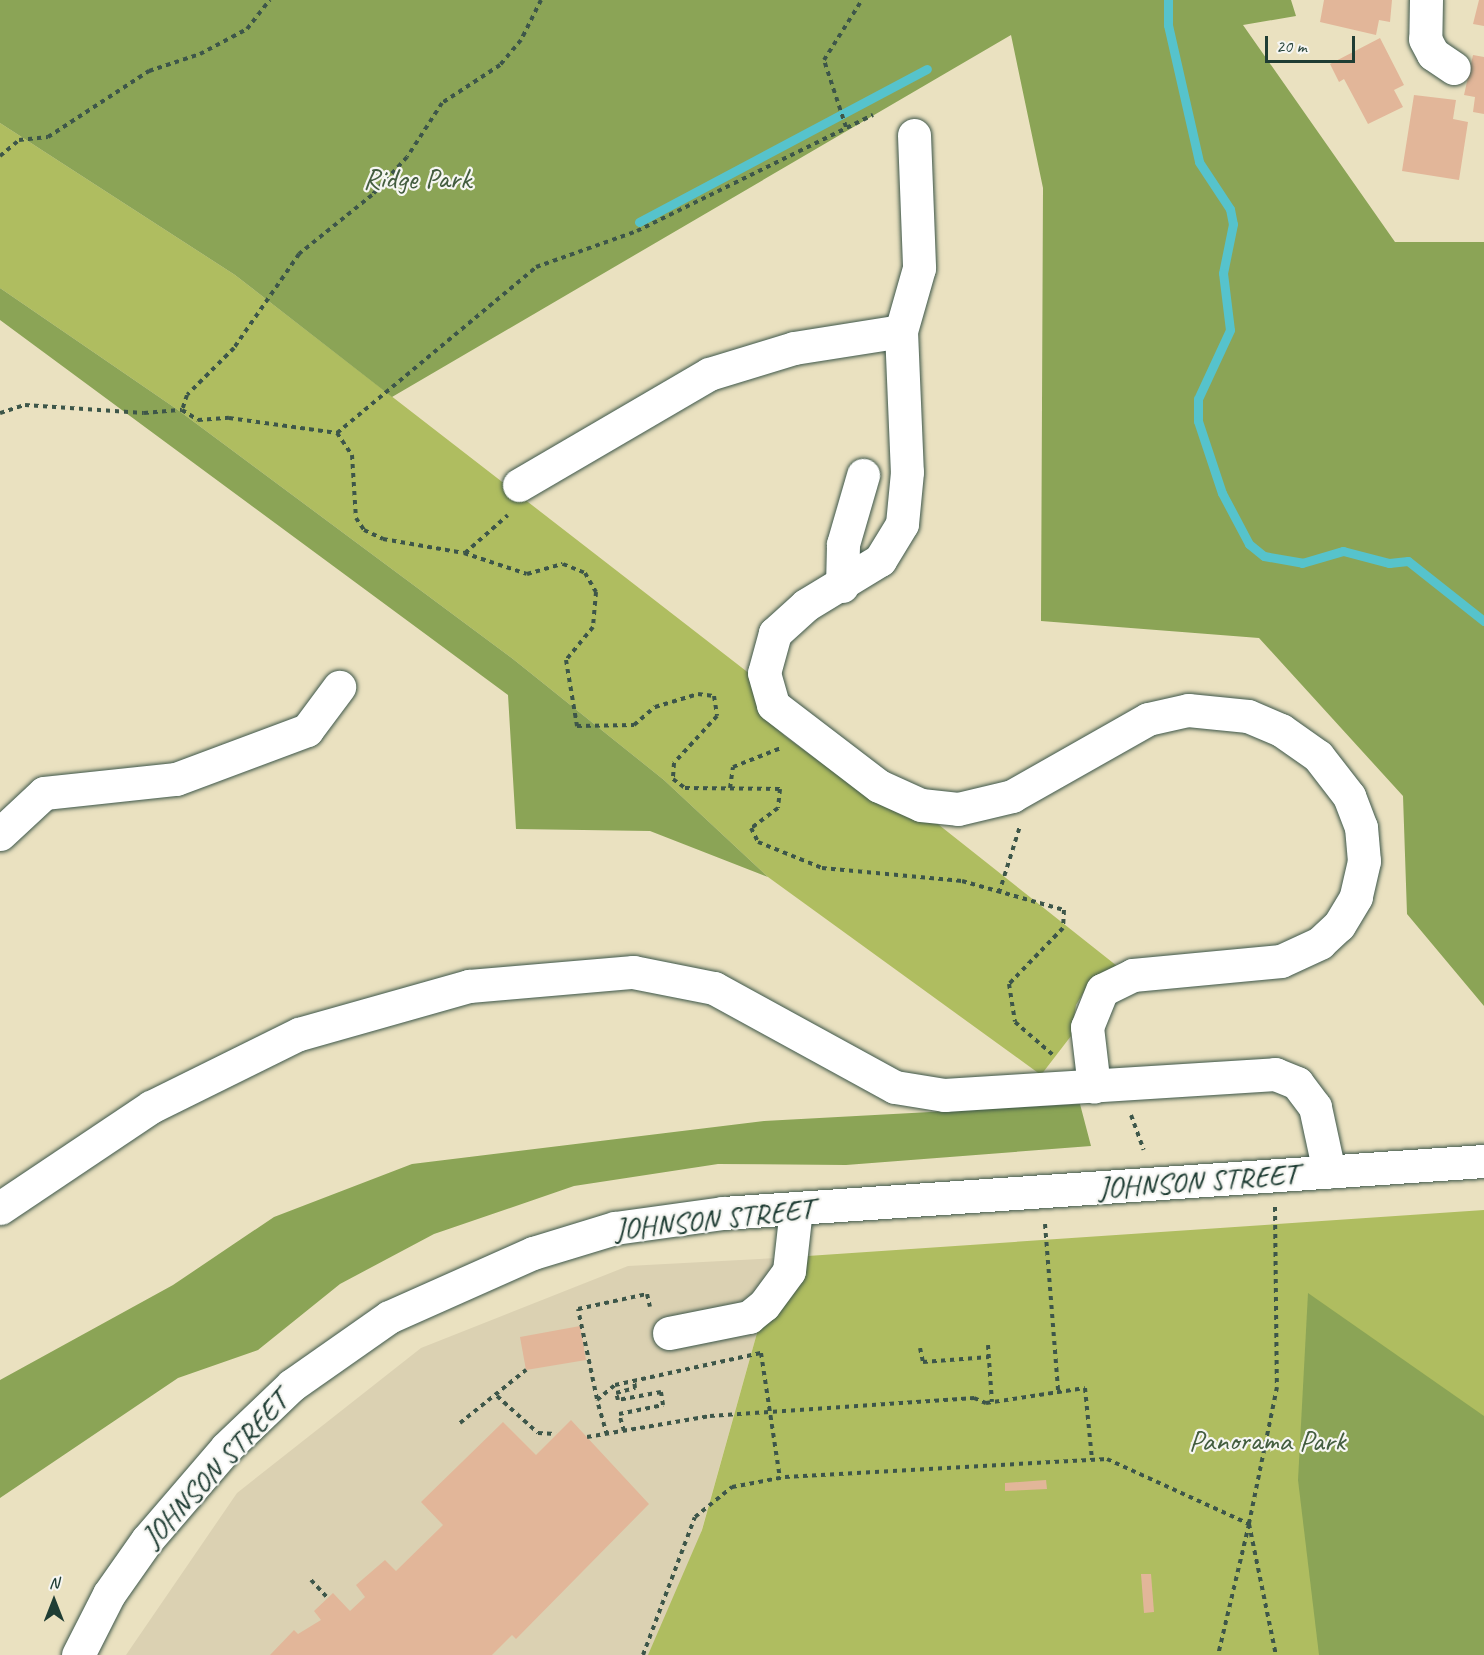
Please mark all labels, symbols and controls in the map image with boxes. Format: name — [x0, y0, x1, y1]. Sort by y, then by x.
scale bar — [1268, 24, 1358, 62]
text: 20 m — [1276, 35, 1307, 57]
park label: Ridge Park — [363, 160, 471, 196]
street label: JOHNSON STREET — [1097, 1156, 1299, 1206]
street label: JOHNSON STREET — [613, 1191, 815, 1247]
street label: JOHNSON STREET — [134, 1384, 296, 1554]
park label: Panorama Park — [1188, 1422, 1346, 1458]
north arrow — [24, 1571, 84, 1631]
text: N — [49, 1573, 59, 1593]

